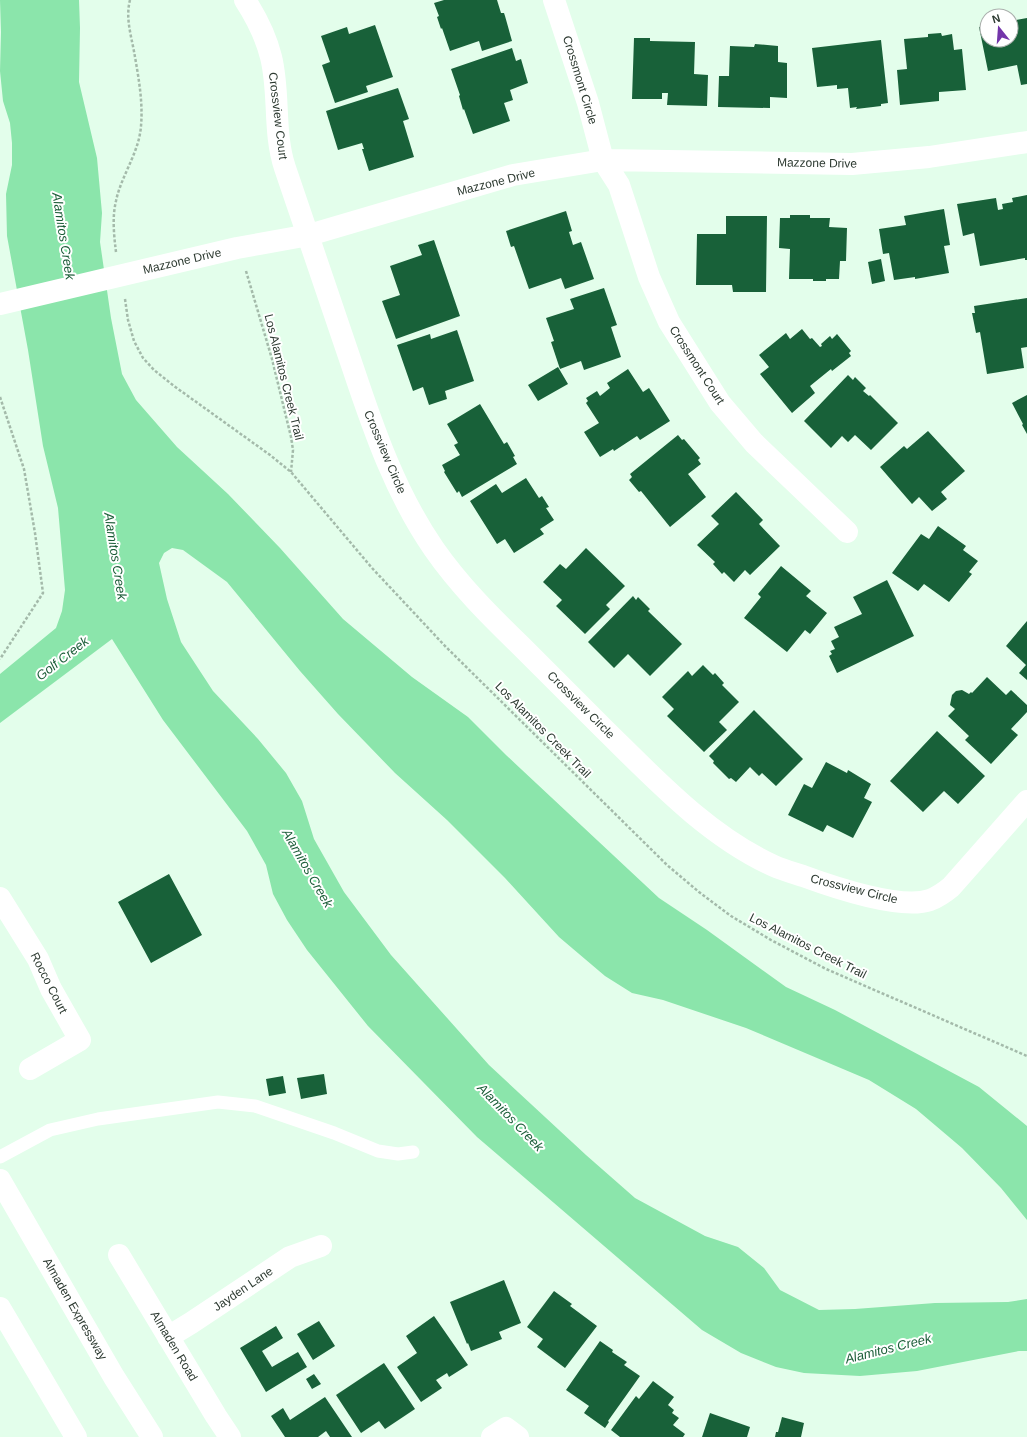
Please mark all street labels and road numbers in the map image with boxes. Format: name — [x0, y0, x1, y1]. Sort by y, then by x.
street label: Crossmont Circle — [560, 34, 600, 126]
street label: Crossview Court — [266, 71, 290, 161]
street label: Mazzone Drive — [777, 155, 857, 171]
street label: Mazzone Drive — [455, 165, 537, 198]
street label: Mazzone Drive — [141, 245, 223, 277]
street label: Los Alamitos Creek Trail — [262, 313, 306, 441]
street label: Crossmont Court — [666, 323, 728, 407]
street label: Crossview Circle — [361, 408, 409, 496]
street label: Crossview Circle — [544, 668, 618, 742]
street label: Los Alamitos Creek Trail — [492, 679, 594, 781]
street label: Crossview Circle — [809, 871, 899, 907]
street label: Los Alamitos Creek Trail — [747, 910, 869, 982]
street label: Rocco Court — [28, 950, 71, 1016]
street label: Almaden Expressway — [40, 1256, 110, 1362]
street label: Jayden Lane — [211, 1264, 276, 1314]
street label: Almaden Road — [148, 1308, 200, 1384]

